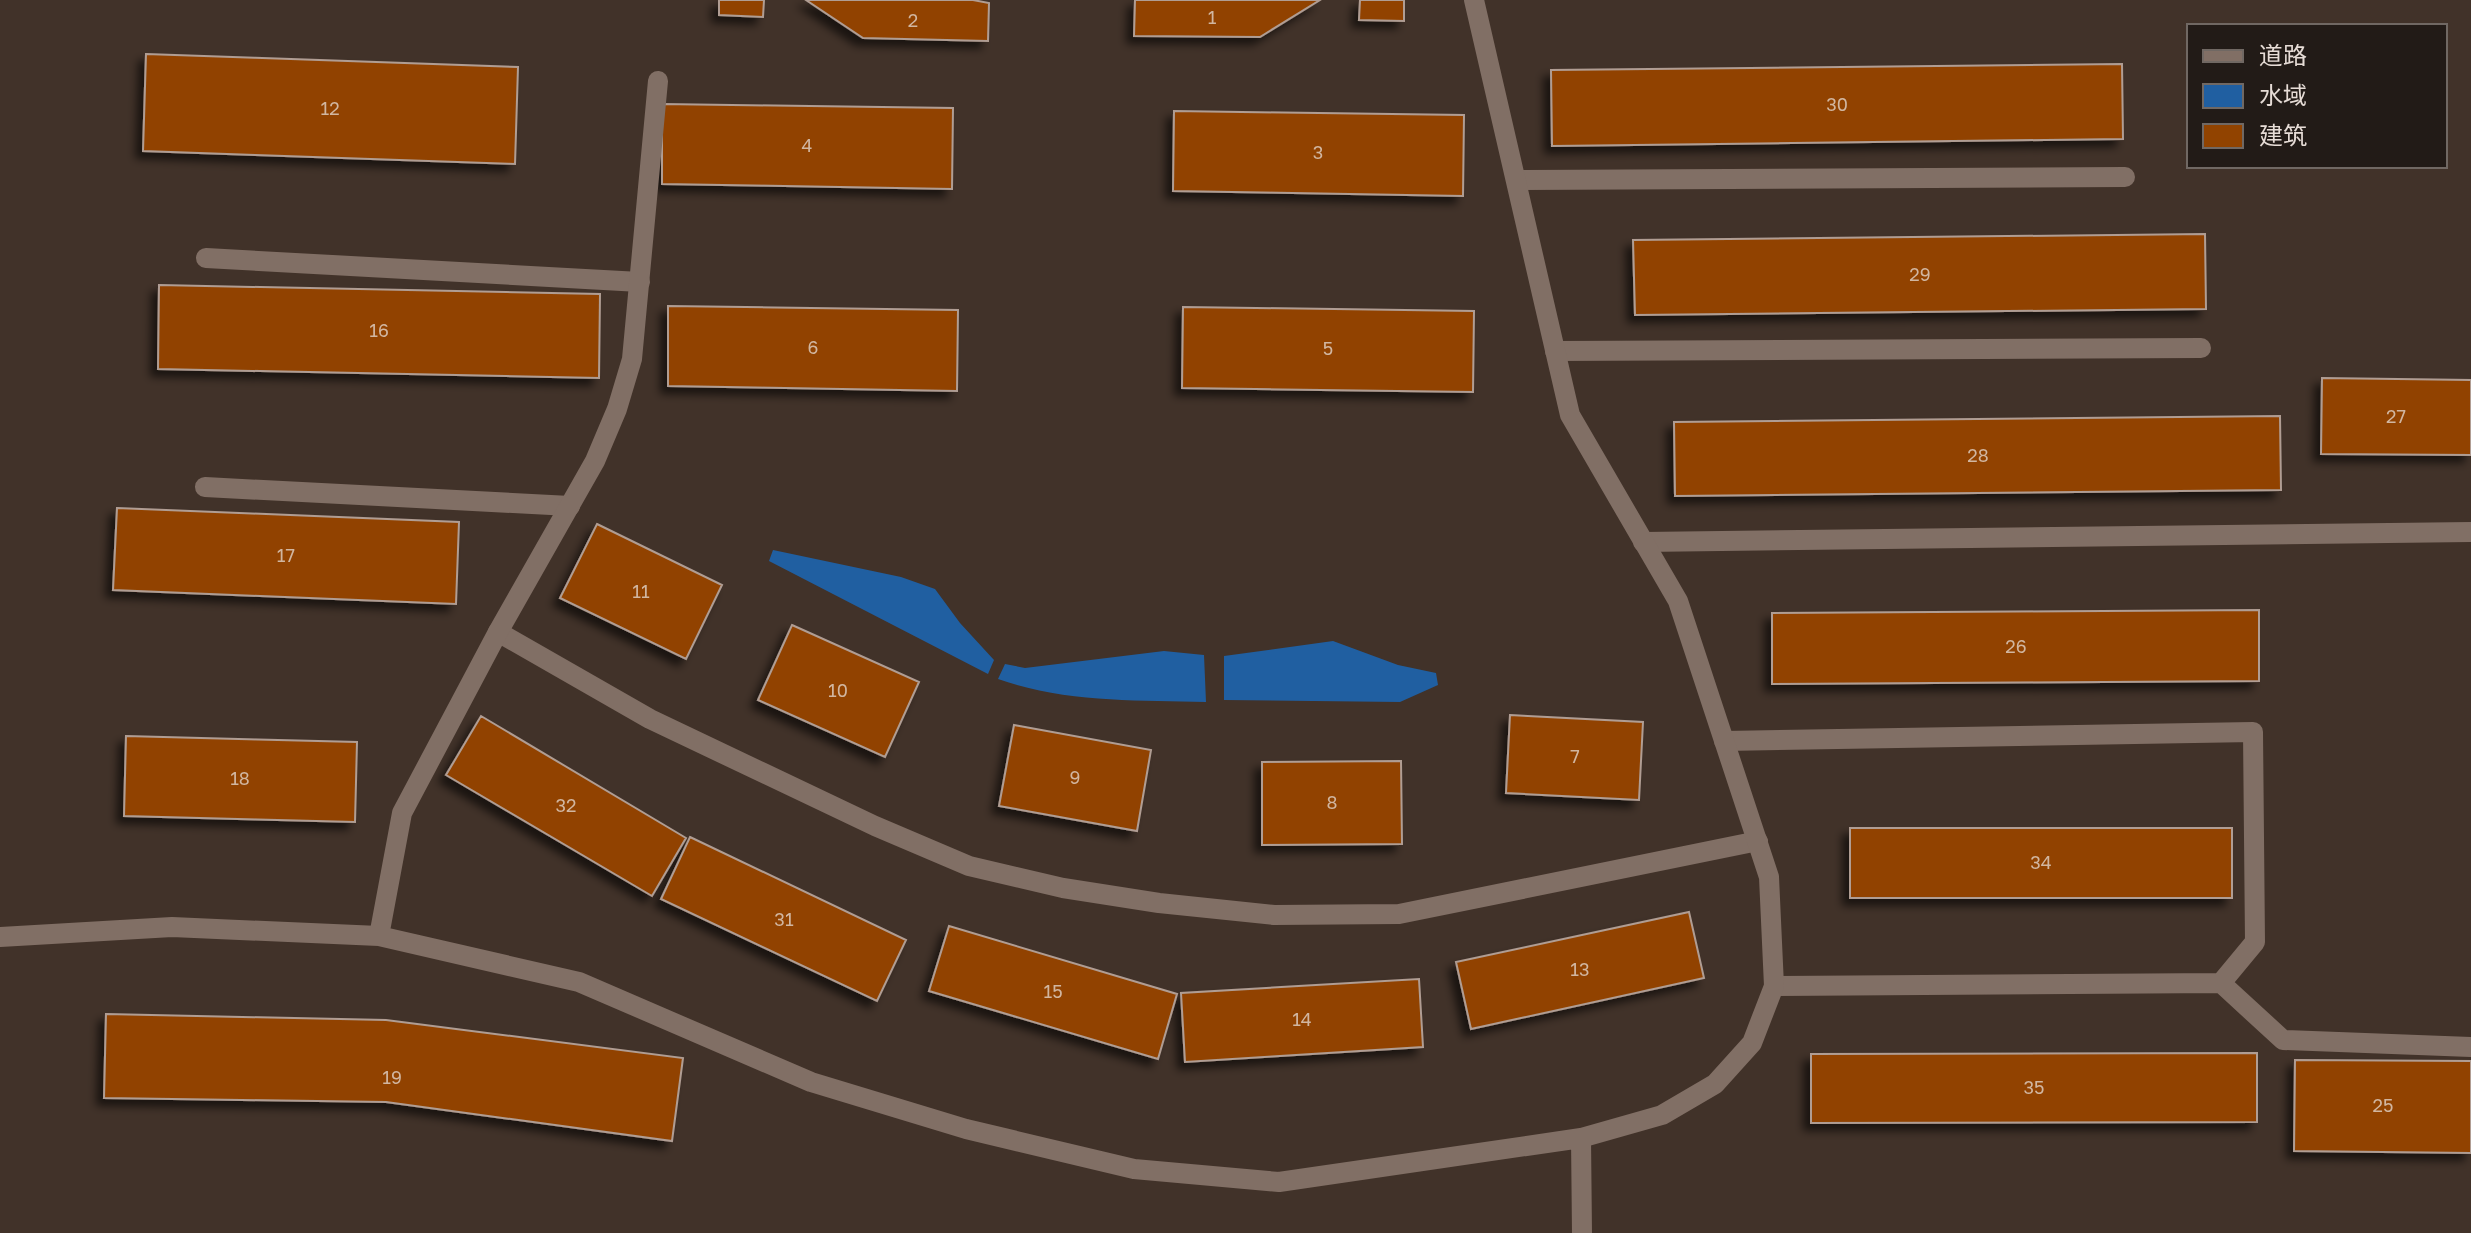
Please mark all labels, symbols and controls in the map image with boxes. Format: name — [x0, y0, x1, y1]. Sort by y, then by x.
house number: 1 — [1208, 6, 1217, 28]
house number: 2 — [908, 9, 918, 31]
legend — [2187, 24, 2447, 168]
text: 道路 — [2259, 40, 2307, 69]
text: 水域 — [2259, 80, 2307, 109]
house number: 30 — [1826, 93, 1848, 115]
house number: 12 — [320, 97, 340, 119]
text: 建筑 — [2259, 120, 2307, 149]
house number: 4 — [802, 134, 813, 156]
house number: 3 — [1313, 141, 1323, 163]
house number: 29 — [1909, 263, 1931, 285]
house number: 16 — [369, 319, 389, 341]
house number: 6 — [808, 336, 818, 358]
house number: 5 — [1323, 337, 1333, 359]
house number: 27 — [2386, 405, 2406, 427]
house number: 28 — [1967, 444, 1989, 466]
house number: 17 — [277, 544, 295, 566]
house number: 11 — [632, 580, 650, 602]
house number: 26 — [2005, 635, 2027, 657]
house number: 10 — [828, 679, 848, 701]
house number: 7 — [1570, 745, 1580, 767]
house number: 9 — [1070, 766, 1080, 788]
house number: 18 — [230, 767, 250, 789]
house number: 8 — [1327, 791, 1337, 813]
house number: 32 — [556, 794, 576, 816]
house number: 34 — [2030, 851, 2052, 873]
house number: 31 — [774, 908, 794, 930]
house number: 13 — [1570, 958, 1590, 980]
house number: 15 — [1043, 980, 1063, 1002]
house number: 14 — [1292, 1008, 1312, 1030]
house number: 19 — [382, 1066, 402, 1088]
house number: 35 — [2024, 1076, 2044, 1098]
house number: 25 — [2373, 1094, 2393, 1116]

